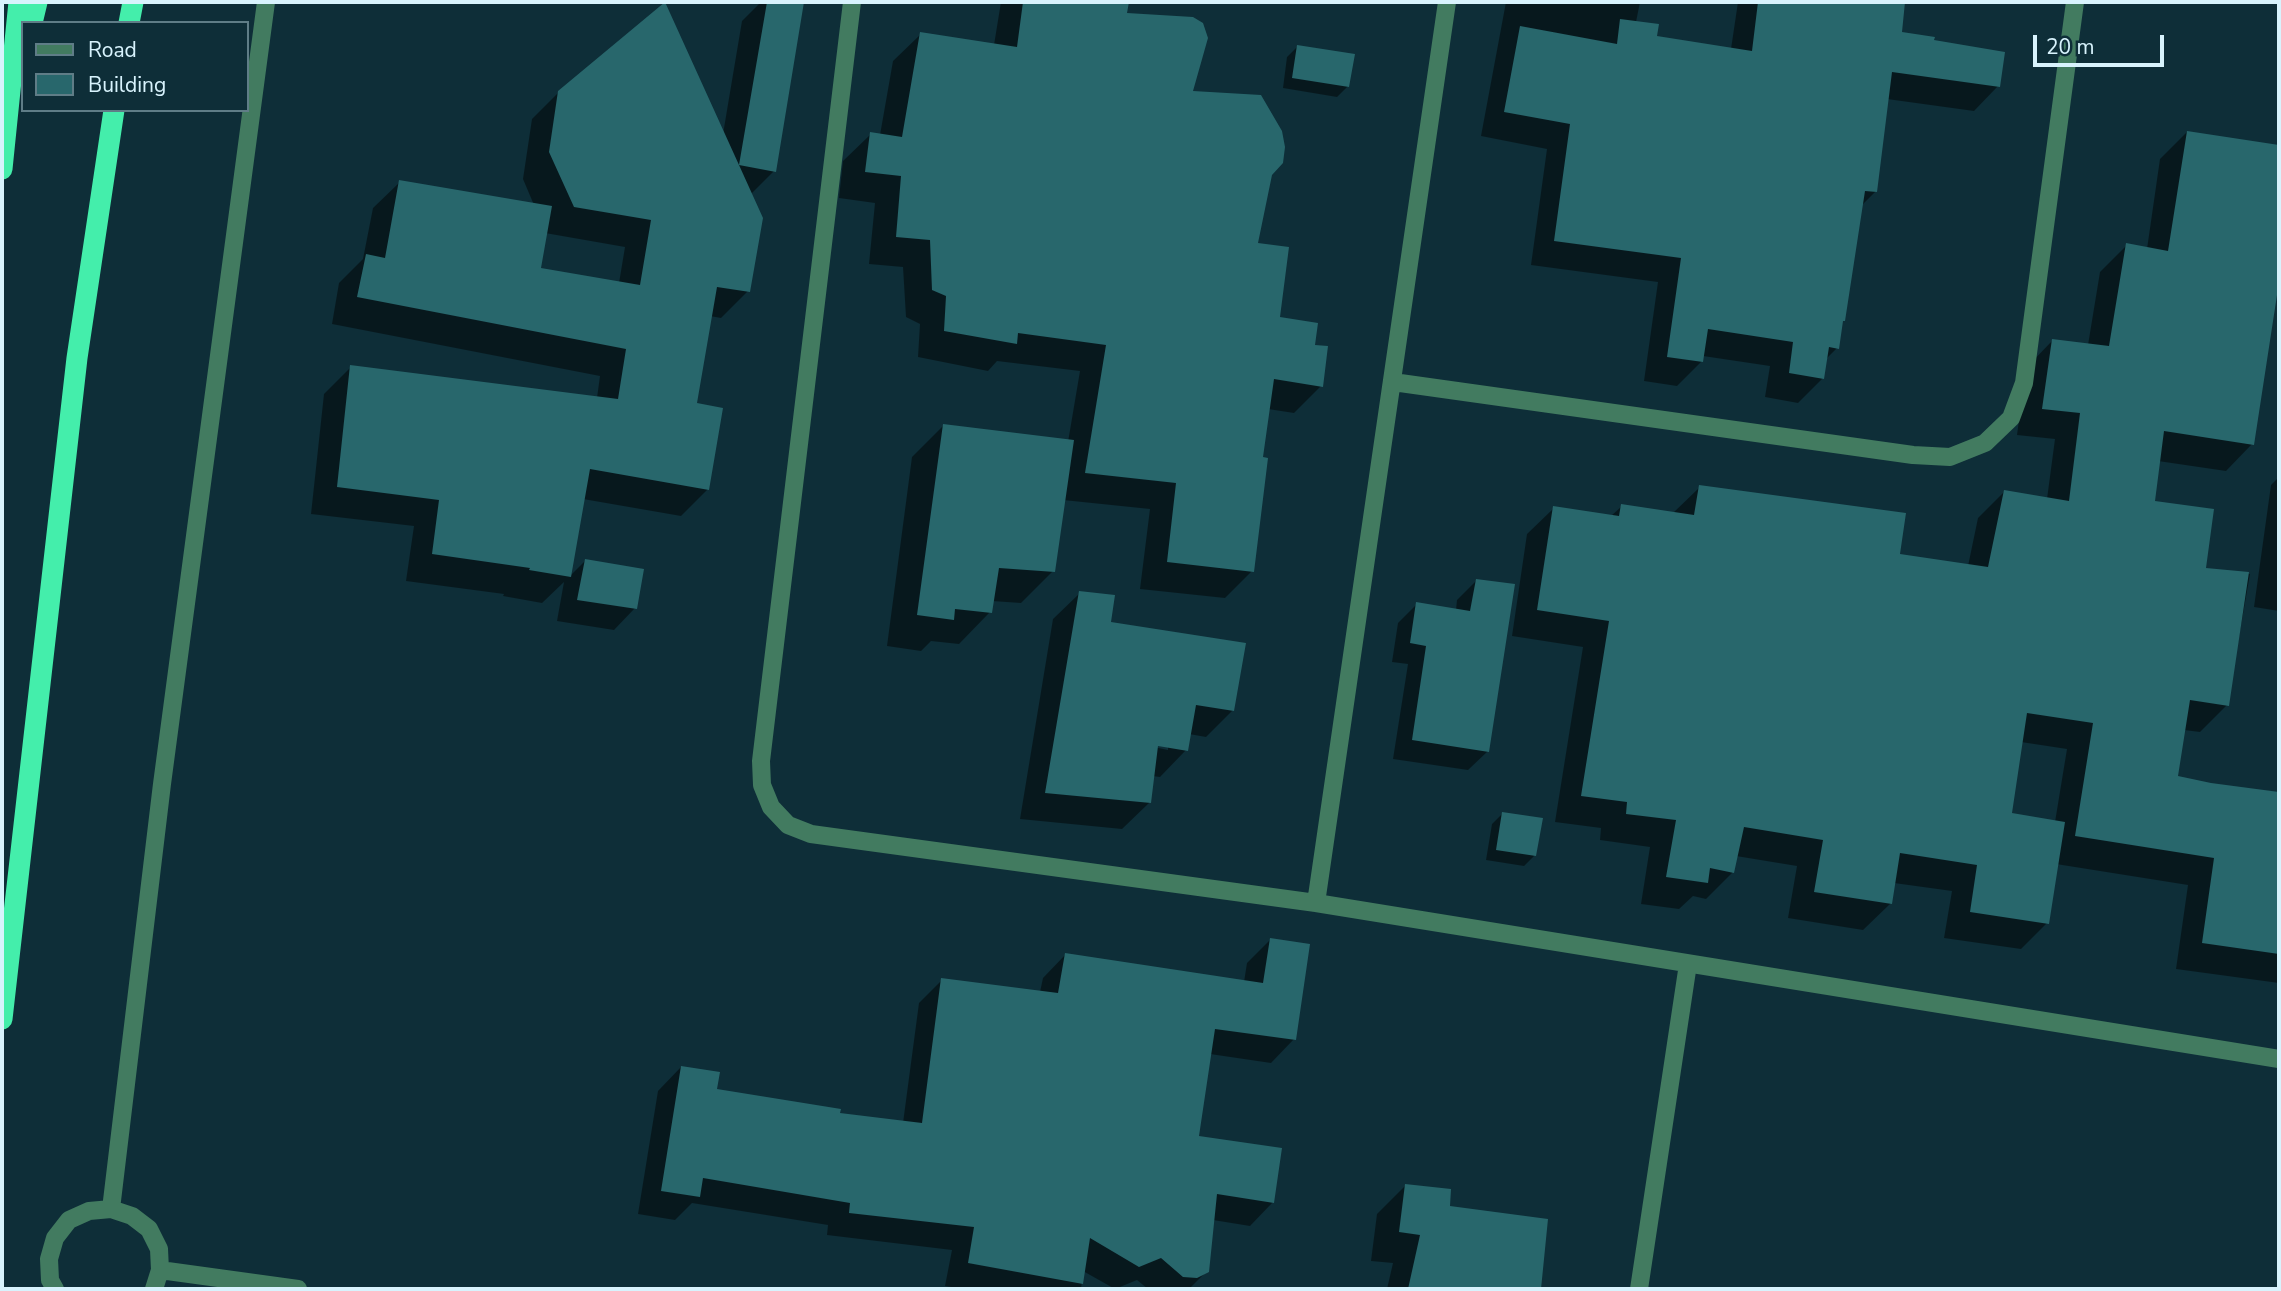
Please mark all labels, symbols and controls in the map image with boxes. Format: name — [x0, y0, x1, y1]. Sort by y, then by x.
legend — [21, 21, 248, 112]
scale bar — [2036, 21, 2167, 65]
text: 20 m — [2046, 33, 2095, 61]
text: Road — [88, 36, 137, 64]
text: Building — [88, 71, 166, 99]

